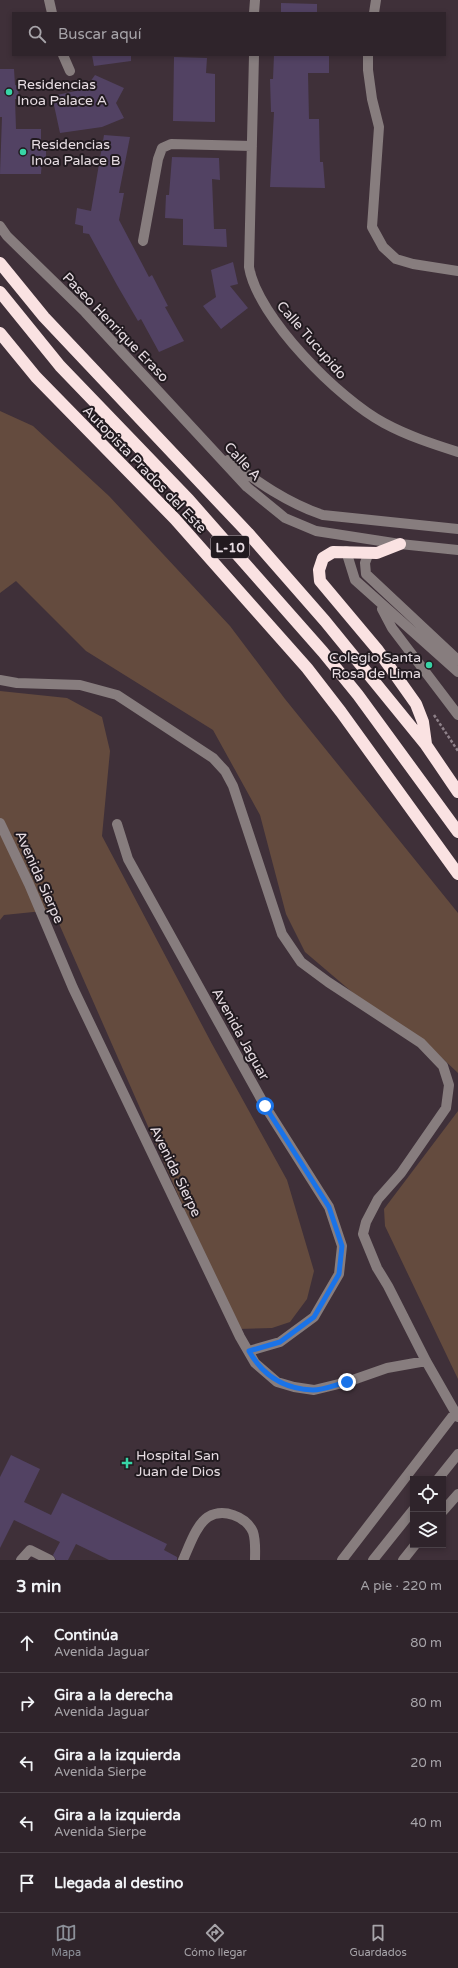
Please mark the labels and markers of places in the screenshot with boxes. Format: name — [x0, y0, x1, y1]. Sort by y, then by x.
place label: Residencias Inoa Palace A — [17, 76, 107, 109]
marker: Residencias Inoa Palace A — [4, 87, 14, 97]
place label: Residencias Inoa Palace B — [31, 136, 120, 169]
marker: Residencias Inoa Palace B — [18, 147, 28, 157]
place label: Colegio Santa Rosa de Lima — [329, 649, 421, 682]
marker: Colegio Santa Rosa de Lima — [424, 660, 434, 670]
place label: Hospital San Juan de Dios — [136, 1447, 221, 1480]
marker: Hospital San Juan de Dios — [121, 1457, 133, 1469]

